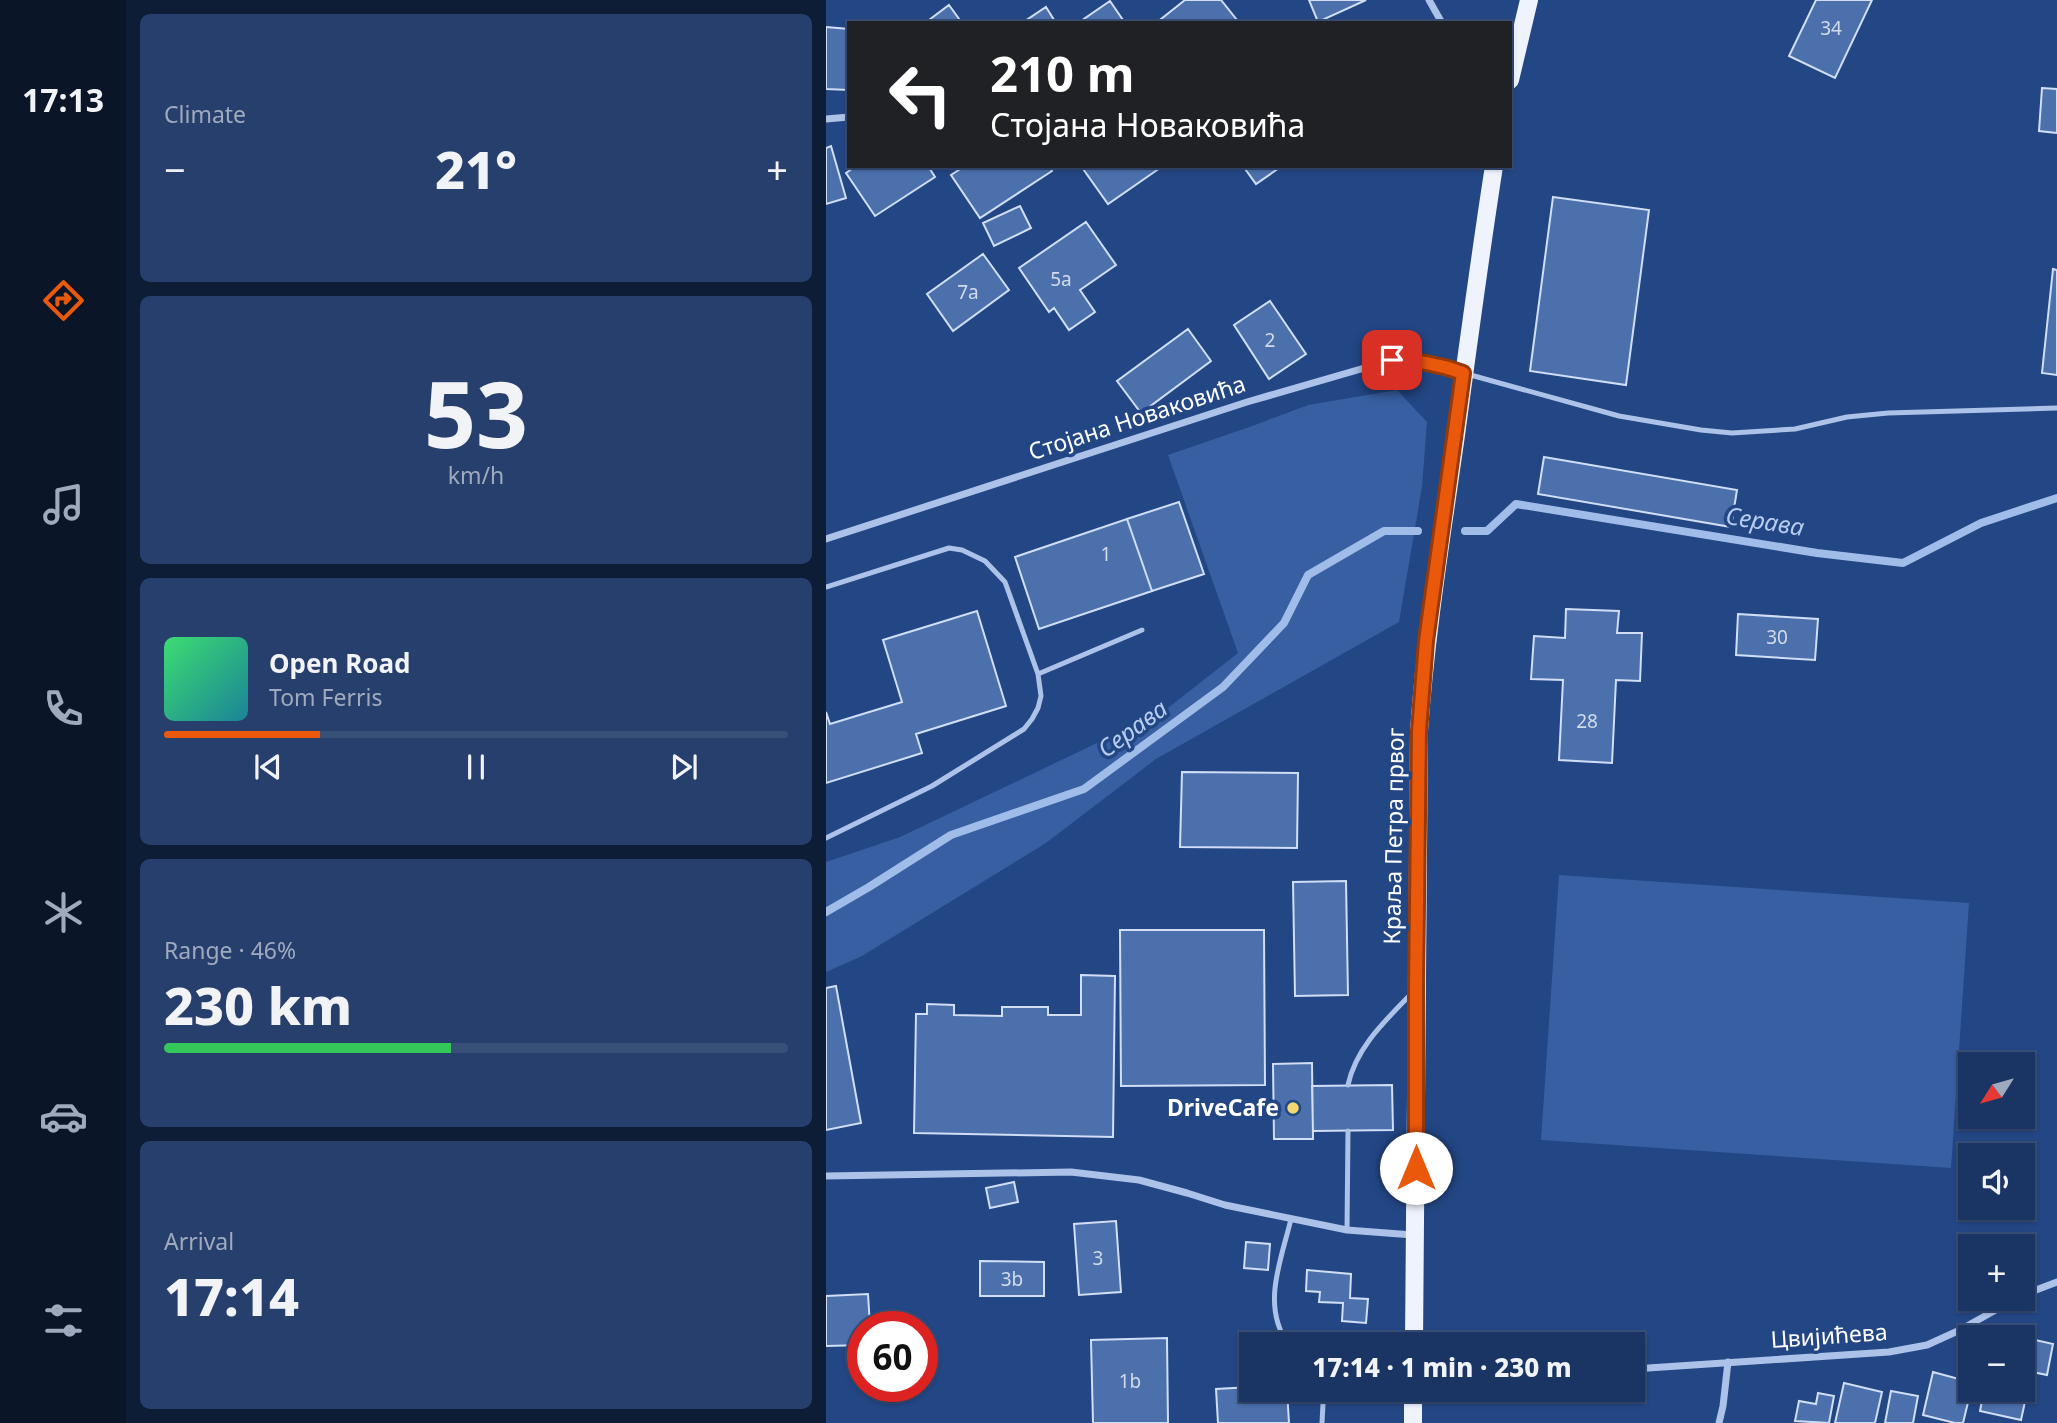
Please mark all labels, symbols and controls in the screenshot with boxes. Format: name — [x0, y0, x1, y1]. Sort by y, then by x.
house number: 34 — [1820, 15, 1842, 41]
text: 210 m — [990, 40, 1135, 106]
icon: left — [875, 49, 966, 140]
text: 17:13 — [22, 78, 104, 121]
text: Climate — [164, 98, 246, 130]
text: Стојана Новаковића — [990, 103, 1305, 146]
text: 21° — [435, 133, 517, 204]
text: − — [164, 143, 186, 195]
text: + — [766, 143, 788, 195]
house number: 5a — [1050, 266, 1072, 292]
icon: directions — [39, 276, 88, 325]
house number: 7a — [957, 279, 979, 305]
house number: 2 — [1265, 327, 1275, 353]
pin — [1362, 330, 1422, 390]
icon: arrive — [1373, 341, 1411, 379]
text: 53 — [424, 351, 528, 475]
street label: Стојана Новаковића — [1024, 367, 1249, 467]
text: km/h — [448, 459, 504, 491]
icon: music — [39, 480, 88, 529]
water label: Серава — [1724, 498, 1807, 543]
house number: 1 — [1101, 541, 1111, 567]
house number: 30 — [1766, 624, 1788, 650]
text: Open Road — [269, 645, 411, 681]
text: Tom Ferris — [269, 681, 382, 713]
icon: phone — [39, 684, 88, 733]
water label: Серава — [1091, 691, 1174, 764]
house number: 28 — [1576, 708, 1598, 734]
street label: Краља Петра првог — [1375, 727, 1411, 945]
icon: previous — [249, 748, 287, 786]
icon: pause — [457, 748, 495, 786]
icon: next — [665, 748, 703, 786]
icon: climate — [39, 888, 88, 937]
text: Range · 46% — [164, 934, 296, 966]
text: 230 km — [164, 969, 352, 1040]
north arrow — [1958, 1052, 2035, 1129]
map controls — [1958, 1052, 2035, 1402]
place label: DriveCafe — [1167, 1091, 1279, 1123]
icon: car — [39, 1092, 88, 1141]
marker: DriveCafe — [1285, 1100, 1301, 1116]
position arrow — [1379, 1131, 1453, 1205]
button: sound — [1958, 1143, 2035, 1220]
text: Arrival — [164, 1225, 234, 1257]
button: + — [1958, 1234, 2035, 1311]
house number: 3 — [1093, 1245, 1103, 1271]
text: 17:14 — [164, 1260, 299, 1331]
house number: 3b — [1001, 1266, 1023, 1292]
icon: filters — [39, 1296, 88, 1345]
speed limit sign: 60 — [847, 1311, 938, 1402]
street label: Цвијићева — [1769, 1315, 1888, 1355]
button: − — [1958, 1325, 2035, 1402]
text: 17:14 · 1 min · 230 m — [1312, 1349, 1572, 1385]
house number: 1b — [1119, 1368, 1141, 1394]

